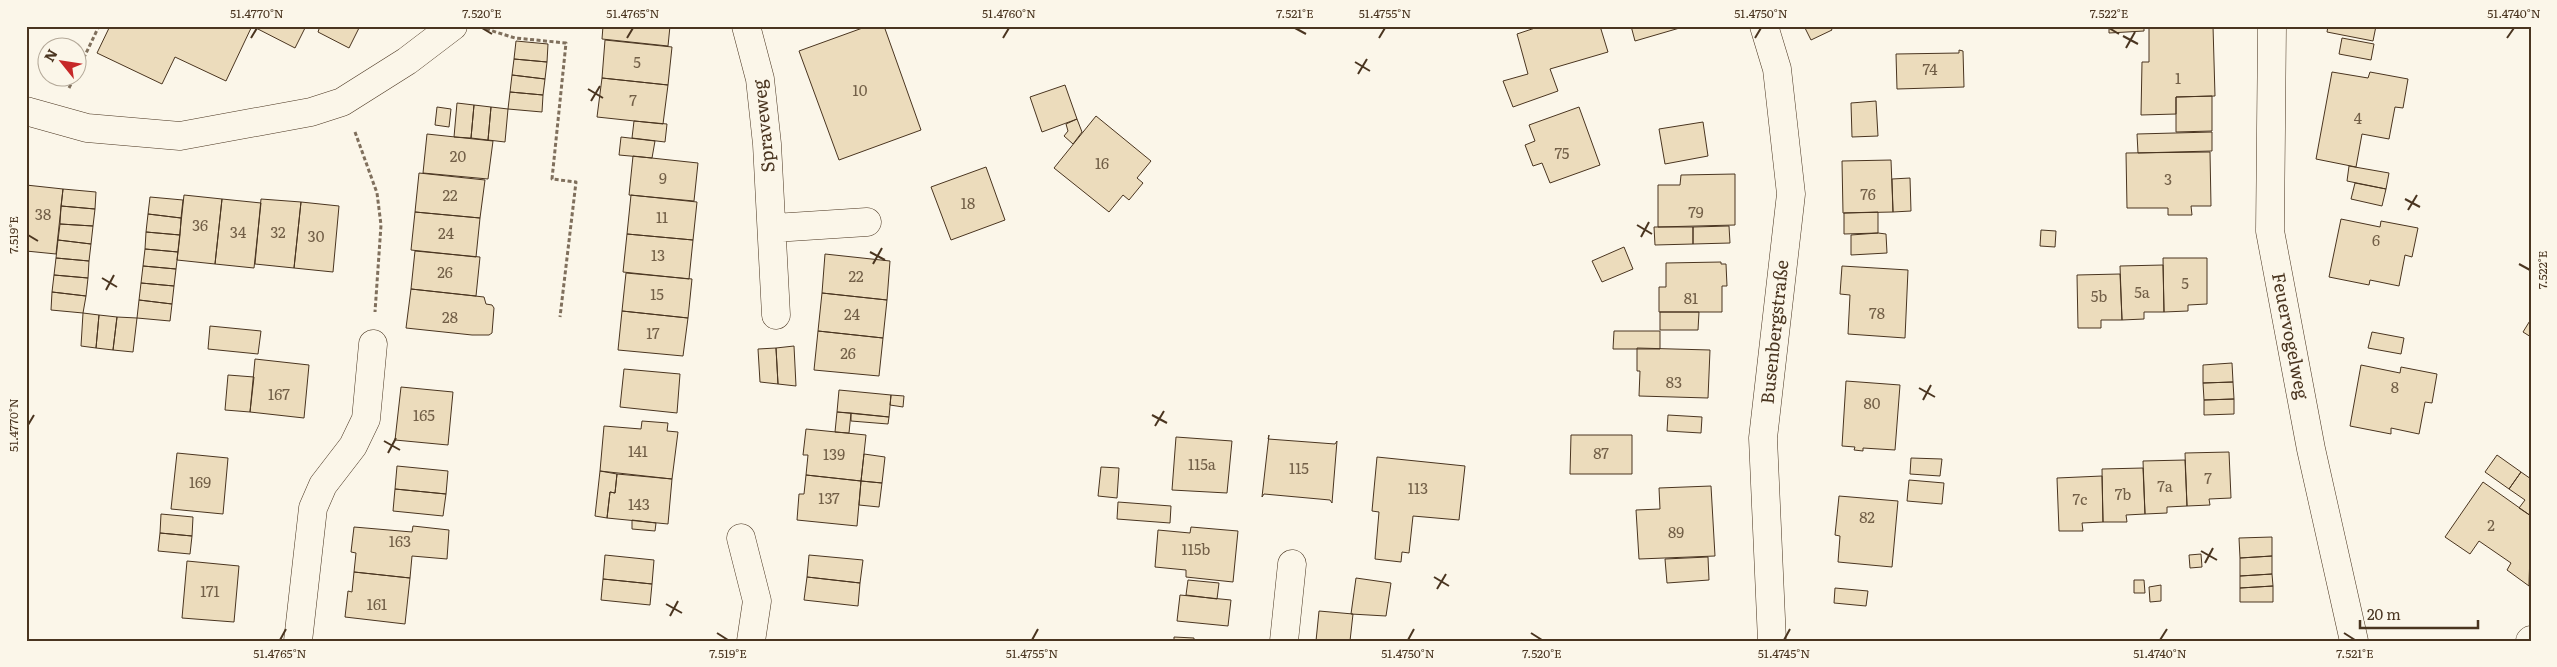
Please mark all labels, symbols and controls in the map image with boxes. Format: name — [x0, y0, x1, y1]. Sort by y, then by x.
text: 51.4770°N — [230, 4, 284, 22]
text: 7.520°E — [462, 4, 502, 22]
text: 51.4765°N — [606, 4, 660, 22]
text: 51.4760°N — [982, 4, 1036, 22]
text: 7.521°E — [1276, 4, 1314, 22]
text: 51.4755°N — [1359, 4, 1411, 22]
text: 51.4750°N — [1734, 4, 1788, 22]
text: 7.522°E — [2090, 4, 2129, 22]
text: 51.4740°N — [2487, 4, 2541, 22]
north arrow — [38, 38, 88, 88]
text: N — [38, 45, 62, 65]
house number: 5 — [633, 50, 641, 73]
house number: 74 — [1923, 57, 1937, 80]
house number: 1 — [2175, 66, 2181, 89]
street label: Spraveweg — [744, 77, 781, 174]
house number: 10 — [853, 78, 868, 101]
house number: 7 — [629, 88, 637, 111]
house number: 4 — [2354, 106, 2362, 129]
house number: 75 — [1555, 141, 1570, 164]
house number: 20 — [450, 144, 466, 167]
house number: 16 — [1095, 151, 1109, 174]
house number: 9 — [659, 166, 667, 189]
house number: 3 — [2164, 167, 2172, 190]
house number: 76 — [1860, 182, 1876, 205]
house number: 22 — [442, 183, 458, 206]
house number: 18 — [961, 191, 975, 214]
house number: 79 — [1688, 200, 1704, 223]
house number: 38 — [35, 202, 51, 225]
house number: 11 — [656, 205, 668, 228]
house number: 36 — [192, 213, 208, 236]
text: 7.519°E — [4, 216, 22, 254]
house number: 34 — [230, 220, 246, 243]
house number: 32 — [270, 220, 286, 243]
house number: 24 — [438, 221, 454, 244]
house number: 30 — [308, 224, 325, 247]
house number: 6 — [2372, 228, 2380, 251]
house number: 13 — [651, 243, 665, 266]
text: 7.522°E — [2533, 250, 2551, 289]
street label: Busenbergstraße — [1753, 258, 1795, 405]
house number: 26 — [437, 260, 453, 283]
house number: 22 — [848, 264, 864, 287]
street label: Feuervogelweg — [2266, 270, 2317, 402]
house number: 5 — [2181, 271, 2189, 294]
house number: 5a — [2134, 280, 2151, 303]
house number: 15 — [650, 282, 664, 305]
house number: 5b — [2091, 284, 2107, 307]
house number: 81 — [1684, 286, 1698, 309]
house number: 78 — [1869, 301, 1885, 324]
house number: 24 — [844, 302, 860, 325]
house number: 28 — [442, 305, 458, 328]
house number: 17 — [646, 321, 660, 344]
house number: 26 — [840, 341, 856, 364]
house number: 83 — [1666, 370, 1682, 393]
house number: 8 — [2391, 375, 2399, 398]
house number: 167 — [268, 382, 290, 405]
house number: 80 — [1864, 391, 1881, 414]
text: 51.4770°N — [4, 398, 22, 452]
house number: 165 — [413, 403, 435, 426]
house number: 141 — [628, 439, 648, 462]
house number: 87 — [1593, 441, 1609, 464]
house number: 139 — [823, 442, 845, 465]
house number: 115a — [1188, 452, 1217, 475]
house number: 115 — [1289, 456, 1309, 479]
house number: 7 — [2204, 466, 2212, 489]
house number: 169 — [189, 470, 211, 493]
house number: 7a — [2157, 474, 2174, 497]
house number: 113 — [1408, 476, 1428, 499]
house number: 7b — [2115, 482, 2131, 505]
house number: 137 — [818, 486, 840, 509]
house number: 7c — [2072, 487, 2088, 510]
house number: 143 — [628, 492, 650, 515]
house number: 82 — [1859, 505, 1875, 528]
house number: 2 — [2487, 513, 2495, 536]
house number: 89 — [1668, 520, 1684, 543]
house number: 163 — [389, 529, 411, 552]
house number: 115b — [1182, 537, 1210, 560]
house number: 171 — [200, 579, 220, 602]
house number: 161 — [367, 592, 387, 615]
scale bar — [2360, 597, 2477, 629]
text: 20 m — [2367, 602, 2401, 625]
text: 51.4765°N — [253, 644, 307, 662]
text: 7.519°E — [709, 644, 747, 662]
text: 51.4755°N — [1006, 644, 1058, 662]
text: 51.4750°N — [1381, 644, 1435, 662]
text: 7.520°E — [1522, 644, 1562, 662]
text: 51.4745°N — [1758, 644, 1810, 662]
text: 51.4740°N — [2133, 644, 2187, 662]
text: 7.521°E — [2336, 644, 2374, 662]

